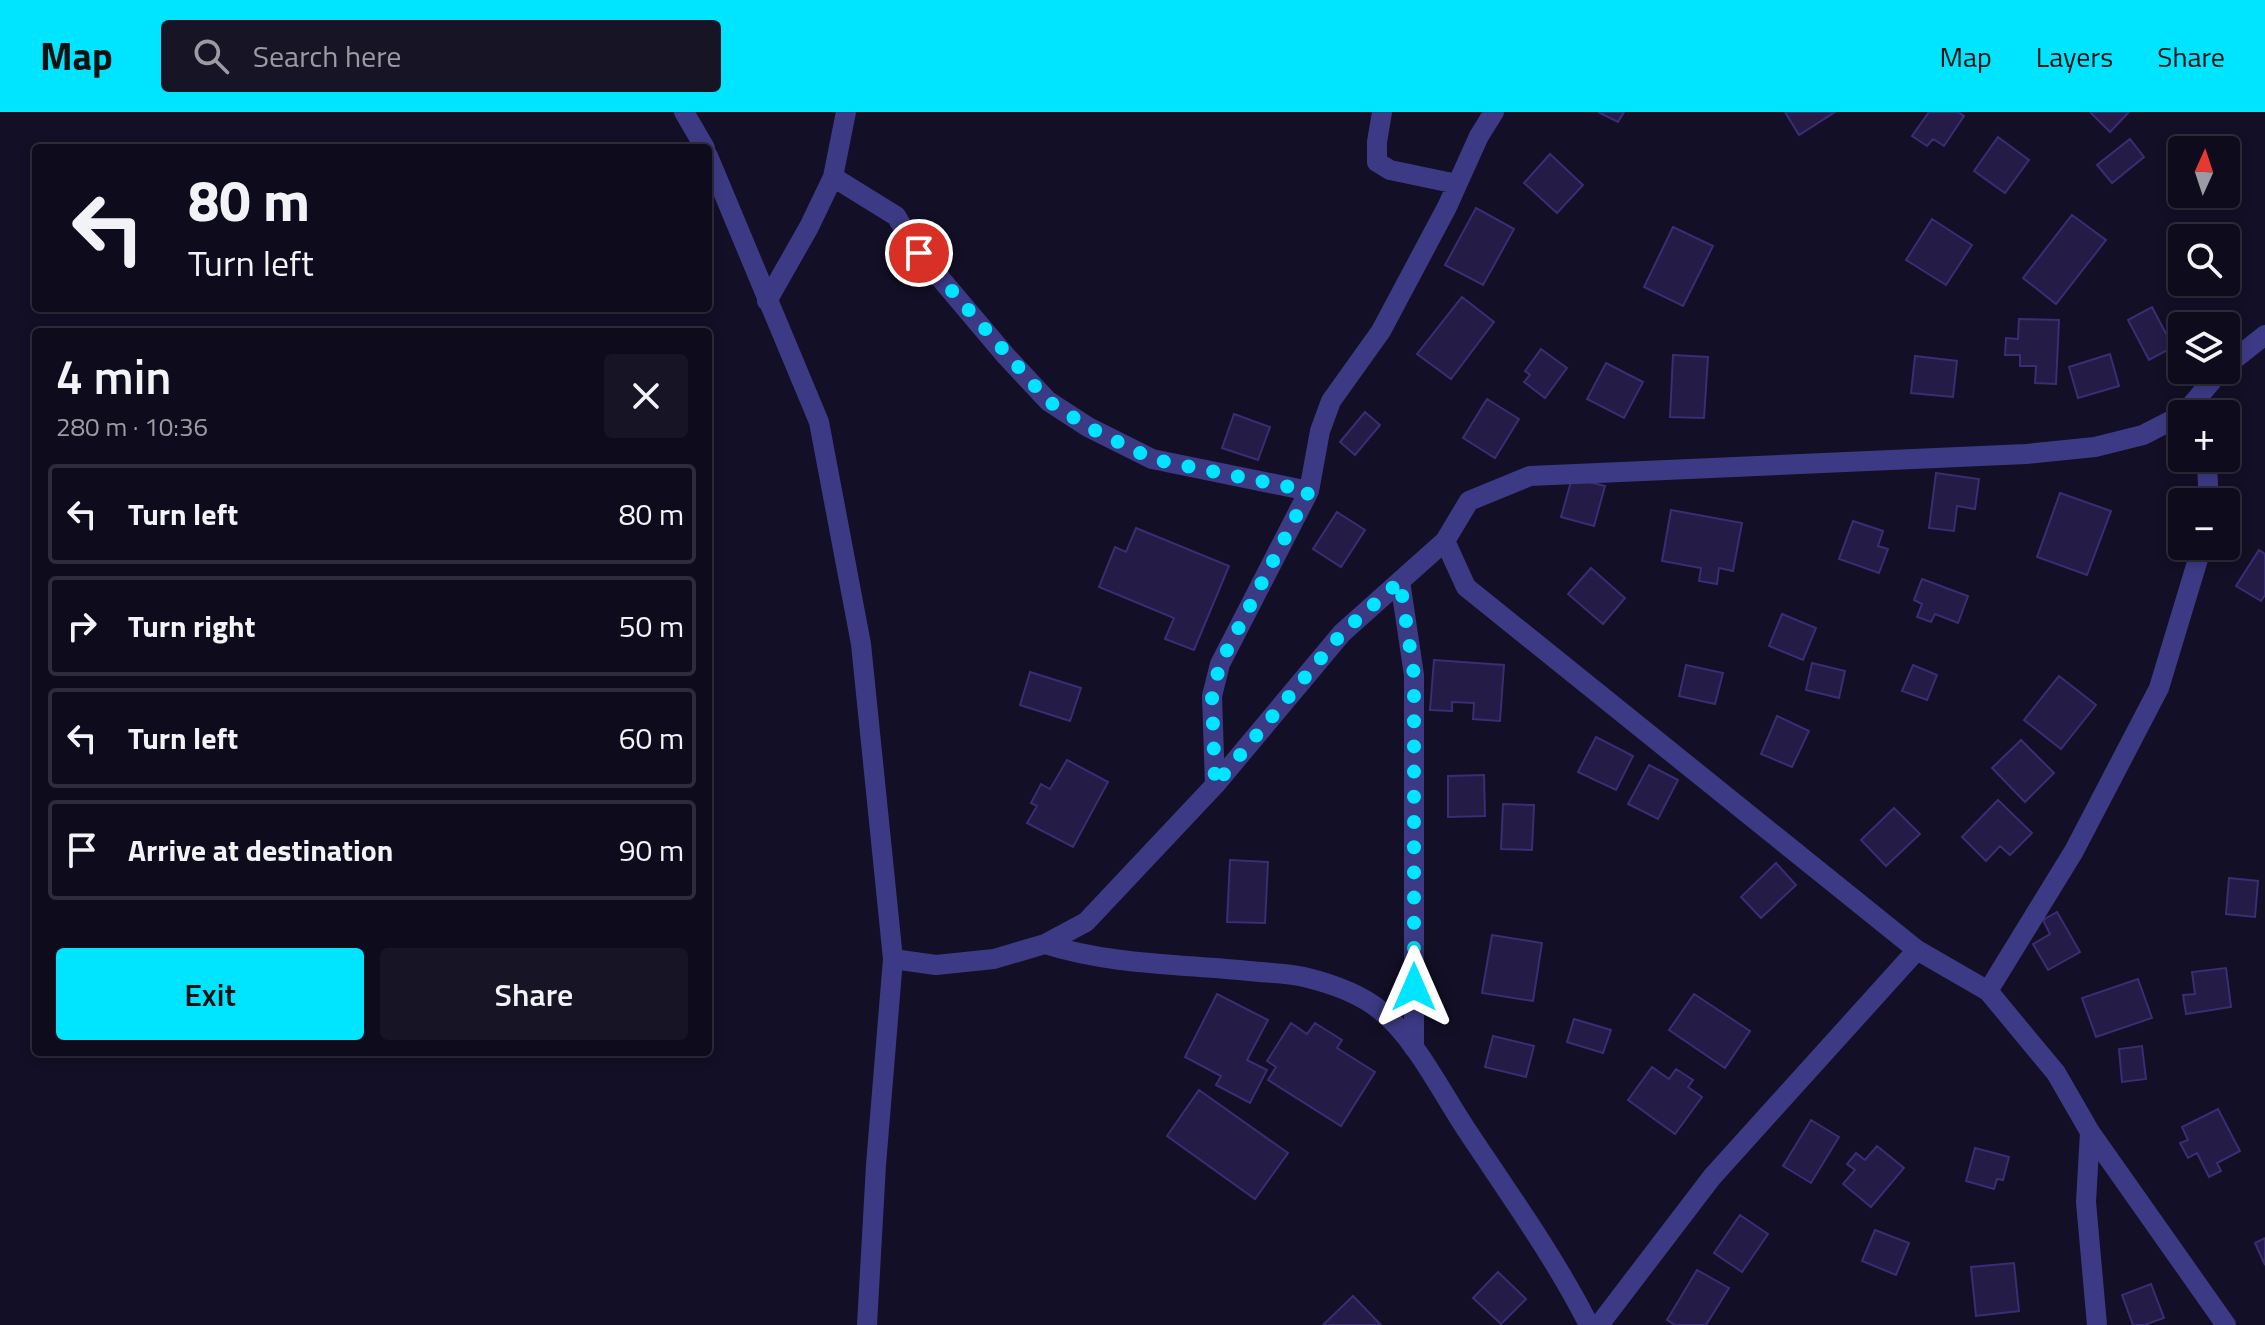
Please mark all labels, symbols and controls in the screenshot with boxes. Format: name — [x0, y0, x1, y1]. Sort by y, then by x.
search box — [161, 20, 721, 92]
text: Map — [40, 27, 113, 85]
text: Search here — [253, 33, 402, 79]
icon: search — [189, 34, 233, 78]
text: Map — [1939, 35, 1992, 78]
text: Layers — [2036, 35, 2113, 78]
text: Share — [2157, 35, 2225, 78]
north arrow — [2168, 136, 2240, 208]
map controls — [2168, 136, 2240, 560]
text: 80 m — [188, 158, 310, 243]
icon: left — [56, 176, 160, 280]
pin — [885, 219, 953, 287]
button: search — [2168, 224, 2240, 296]
icon: arrive — [897, 231, 941, 275]
text: Turn left — [188, 235, 314, 290]
button: layers — [2168, 312, 2240, 384]
text: 4 min — [56, 340, 171, 413]
button: close — [604, 354, 688, 438]
button: + — [2168, 400, 2240, 472]
text: 280 m · 10:36 — [56, 407, 208, 446]
button: − — [2168, 488, 2240, 560]
text: Turn left — [128, 491, 238, 537]
text: 80 m — [619, 491, 684, 537]
icon: left — [60, 492, 104, 536]
text: Turn right — [128, 603, 256, 649]
text: 50 m — [619, 603, 684, 649]
icon: right — [60, 604, 104, 648]
text: Turn left — [128, 715, 238, 761]
text: 60 m — [619, 715, 684, 761]
icon: left — [60, 716, 104, 760]
text: Arrive at destination — [128, 827, 393, 873]
text: 90 m — [619, 827, 684, 873]
icon: arrive — [60, 828, 104, 872]
position arrow — [1372, 945, 1456, 1029]
button: Exit — [56, 948, 364, 1040]
button: Share — [380, 948, 688, 1040]

